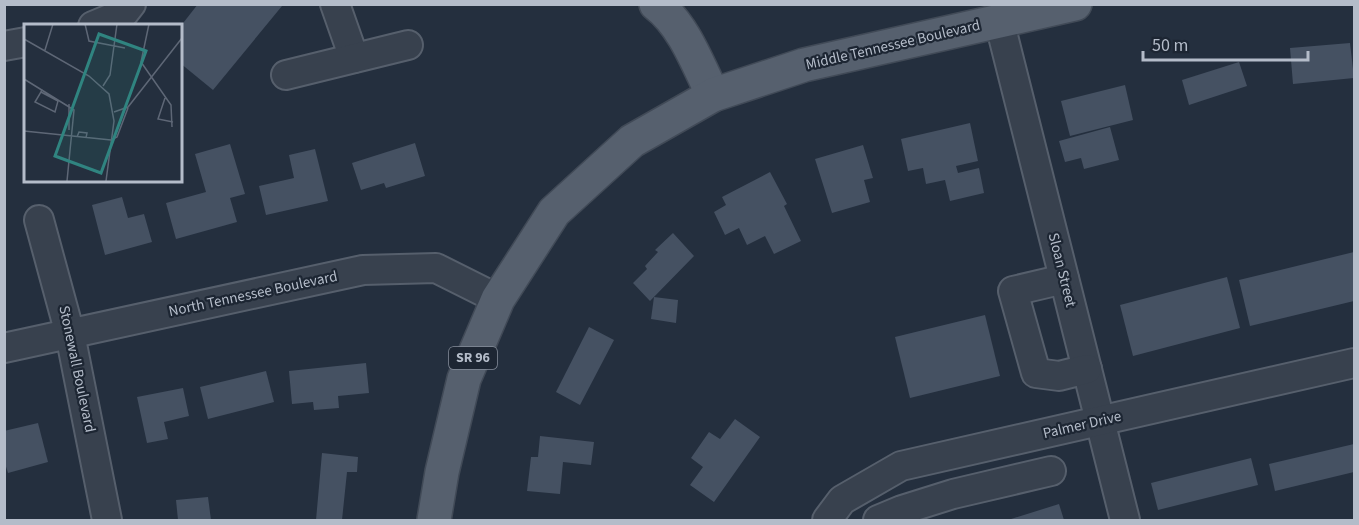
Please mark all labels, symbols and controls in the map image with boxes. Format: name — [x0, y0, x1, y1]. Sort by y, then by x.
street label: Middle Tennessee Boulevard — [804, 15, 982, 75]
inset map — [24, 24, 182, 182]
scale bar — [1143, 24, 1308, 62]
text: 50 m — [1152, 33, 1188, 58]
street label: Sloan Street — [1043, 231, 1081, 309]
street label: North Tennessee Boulevard — [167, 266, 339, 322]
street label: Stonewall Boulevard — [53, 304, 101, 434]
road number: SR 96 — [449, 347, 497, 369]
street label: Palmer Drive — [1041, 406, 1123, 444]

